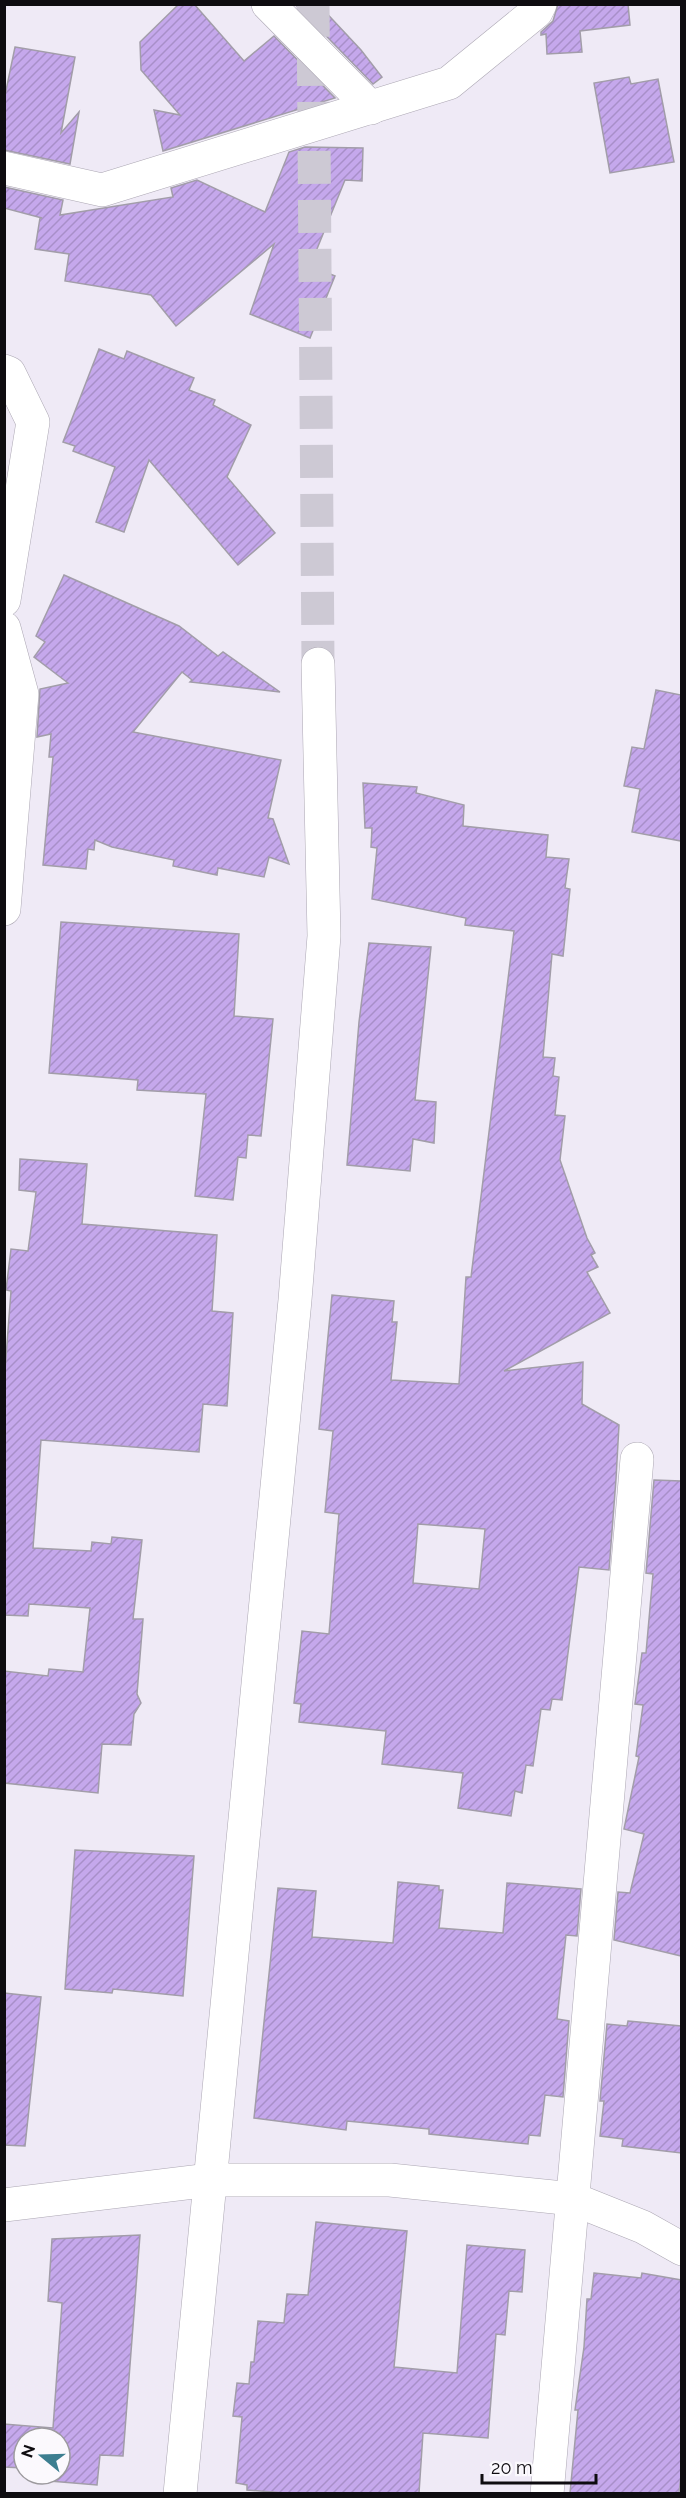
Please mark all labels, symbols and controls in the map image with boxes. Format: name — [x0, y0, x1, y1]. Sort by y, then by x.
north arrow — [12, 2426, 72, 2486]
text: N — [17, 2442, 39, 2460]
scale bar — [482, 2447, 596, 2485]
text: 20 m — [491, 2457, 533, 2478]

